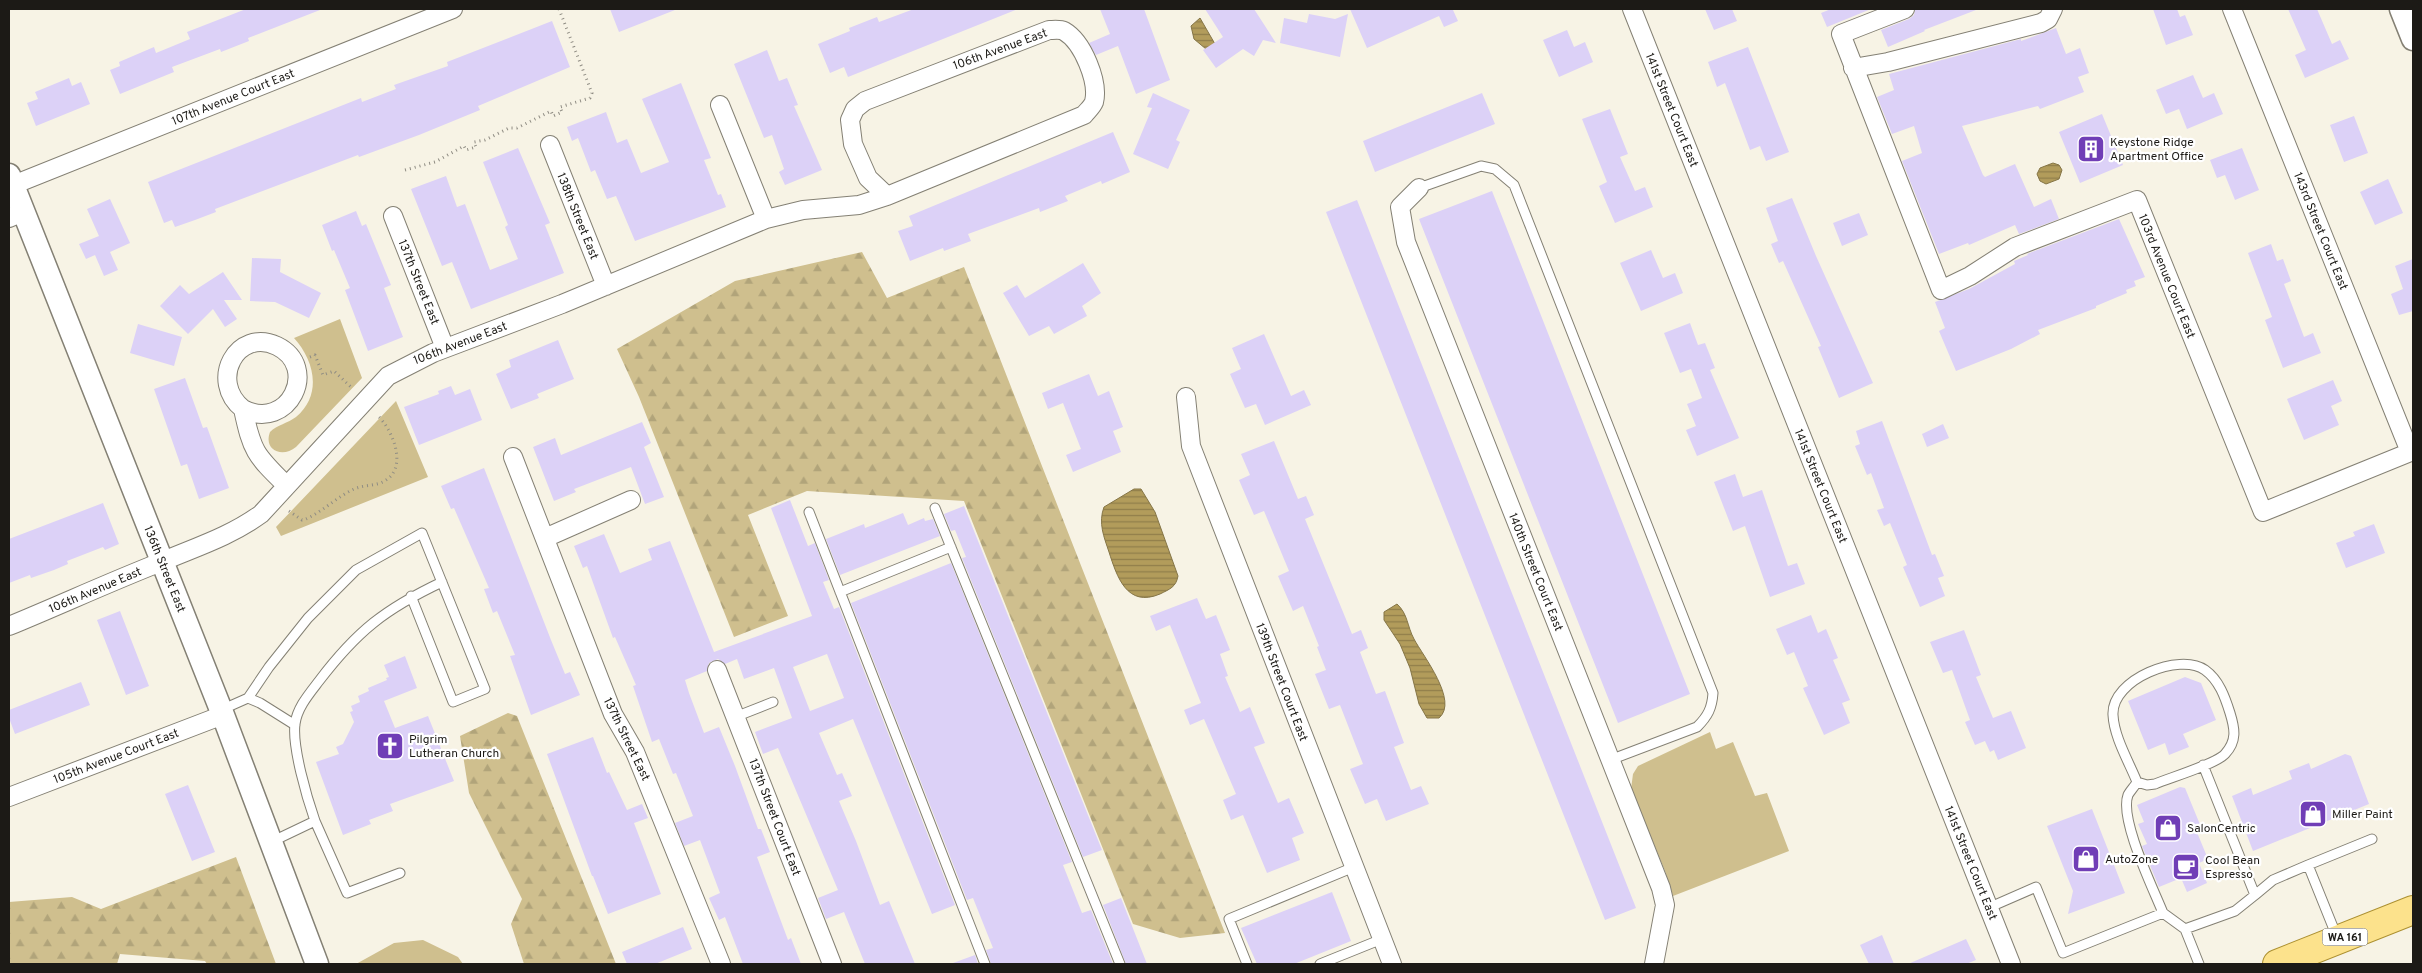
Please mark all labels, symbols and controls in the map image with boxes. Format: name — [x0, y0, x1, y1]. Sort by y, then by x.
street label: 106th Avenue East — [951, 25, 1050, 74]
street label: 141st Street Court East — [1641, 51, 1701, 170]
street label: 107th Avenue Court East — [170, 66, 297, 130]
building icon: Keystone Ridge Apartment Office — [2076, 134, 2106, 164]
place label: Keystone Ridge Apartment Office — [2110, 135, 2204, 165]
street label: 143rd Street Court East — [2289, 170, 2351, 293]
street label: 138th Street East — [552, 171, 602, 262]
street label: 103rd Avenue Court East — [2134, 212, 2198, 341]
street label: 137th Street East — [394, 237, 442, 327]
street label: 106th Avenue East — [411, 319, 510, 369]
street label: 141st Street Court East — [1790, 427, 1850, 546]
street label: 140th Street Court East — [1504, 511, 1566, 634]
street label: 136th Street East — [139, 524, 189, 615]
street label: 106th Avenue East — [47, 564, 144, 618]
street label: 139th Street Court East — [1251, 621, 1311, 744]
street label: 137th Street East — [599, 695, 653, 784]
street label: 105th Avenue Court East — [51, 726, 181, 788]
church icon: Pilgrim Lutheran Church — [375, 731, 405, 761]
place label: Pilgrim Lutheran Church — [409, 732, 499, 762]
street label: 137th Street Court East — [744, 756, 804, 878]
shop icon: Miller Paint — [2298, 799, 2328, 829]
street label: 141st Street Court East — [1940, 804, 2000, 923]
place label: Miller Paint — [2332, 807, 2393, 823]
shop icon: SalonCentric — [2153, 813, 2183, 843]
place label: SalonCentric — [2187, 821, 2256, 837]
shop icon: AutoZone — [2071, 844, 2101, 874]
place label: AutoZone — [2105, 852, 2158, 868]
cafe icon: Cool Bean Espresso — [2171, 852, 2201, 882]
place label: Cool Bean Espresso — [2205, 853, 2260, 883]
road number: WA 161 — [2322, 929, 2368, 946]

